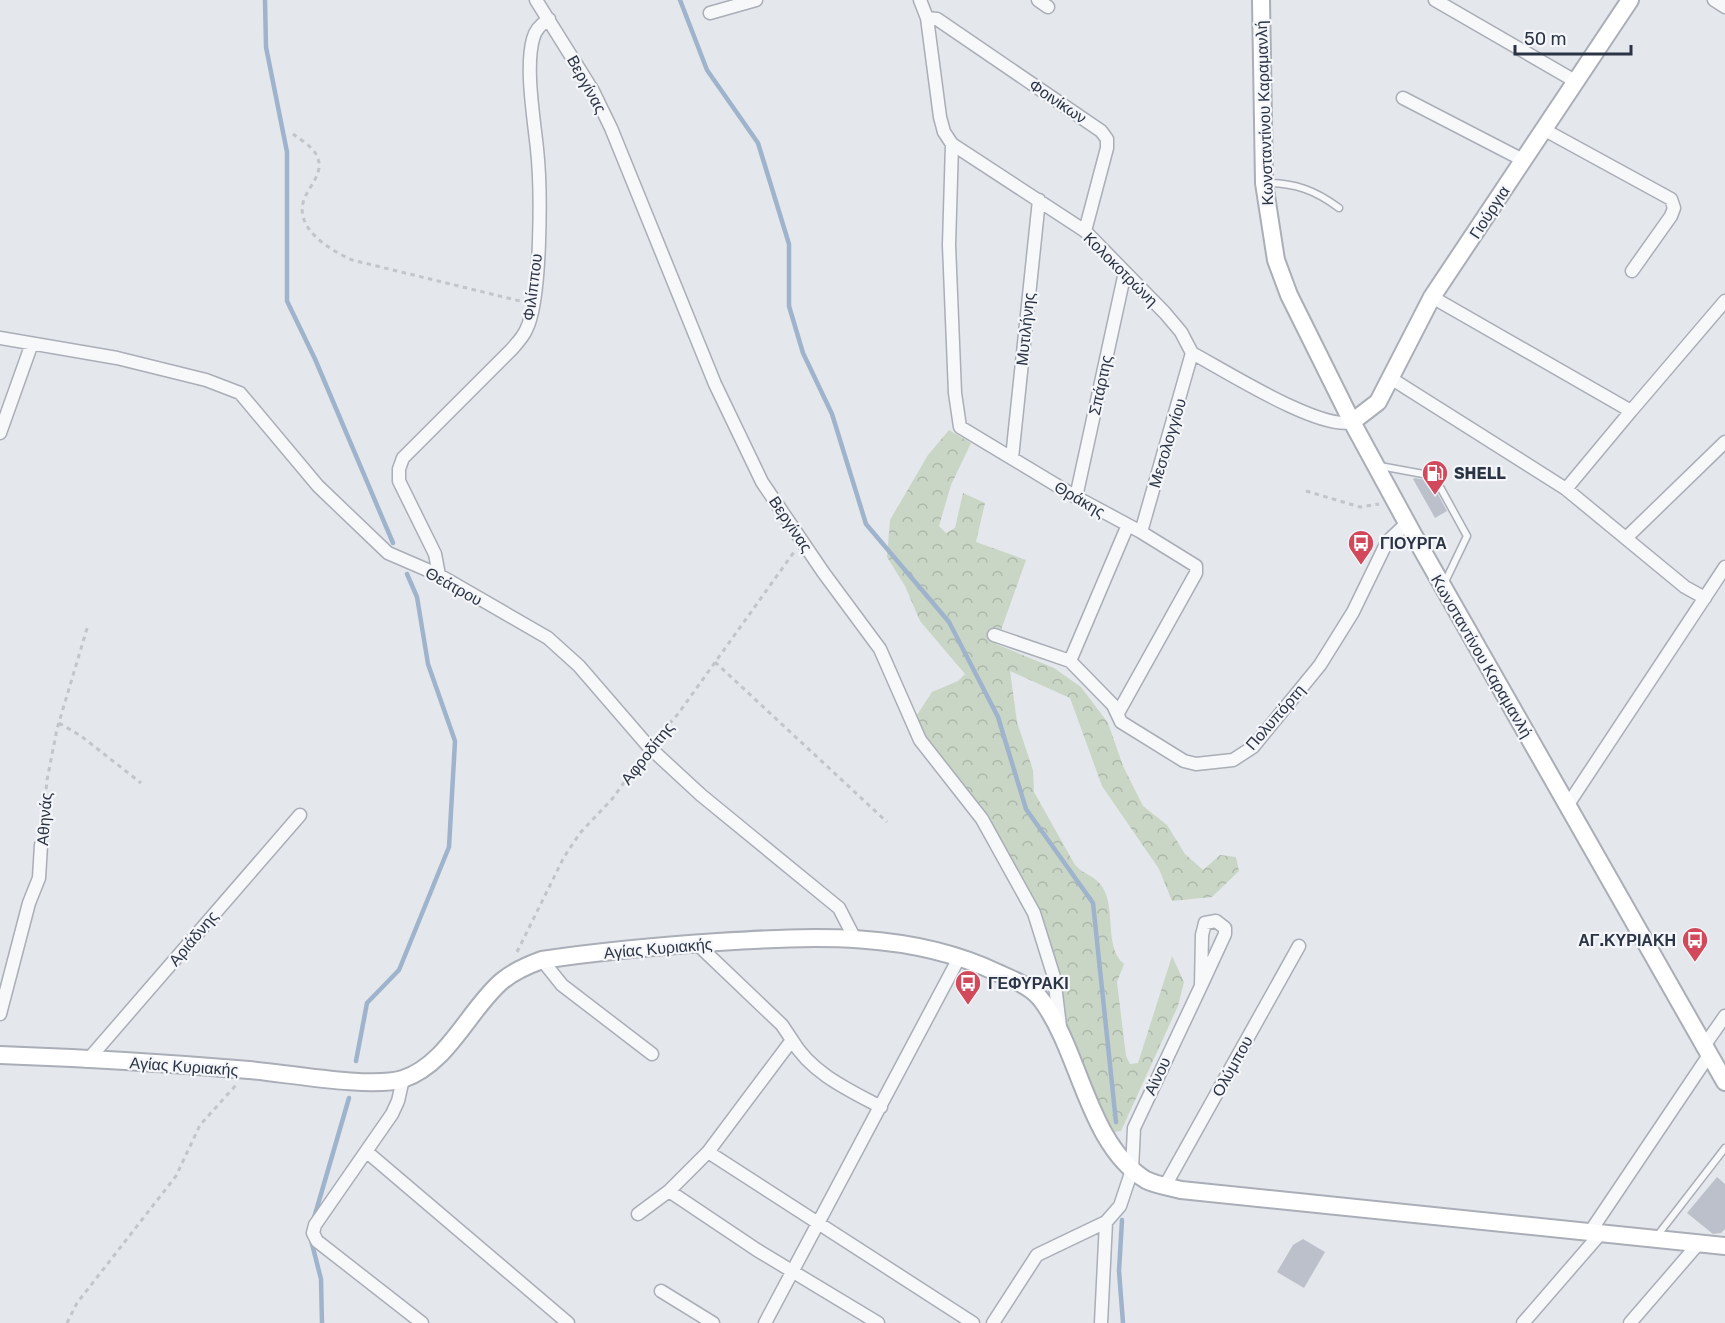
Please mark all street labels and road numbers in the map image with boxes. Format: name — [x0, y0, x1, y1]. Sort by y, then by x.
street label: Κωνσταντίνου Καραμανλή — [1252, 20, 1277, 206]
street label: Βεργίνας — [563, 52, 610, 117]
street label: Φοινίκων — [1025, 75, 1090, 127]
street label: Γιούργια — [1465, 182, 1514, 242]
street label: Κολοκοτρώνη — [1080, 228, 1162, 310]
street label: Φιλίππου — [519, 252, 546, 322]
street label: Μυτιλήνης — [1012, 291, 1039, 367]
street label: Σπάρτης — [1085, 353, 1116, 417]
street label: Μεσολογγίου — [1145, 396, 1190, 490]
street label: Θράκης — [1051, 477, 1109, 522]
street label: Βεργίνας — [765, 493, 816, 556]
street label: Θεάτρου — [422, 563, 485, 610]
street label: Κωνσταντίνου Καραμανλή — [1427, 571, 1536, 741]
street label: Πολυπόρτη — [1242, 681, 1309, 754]
street label: Αφροδίτης — [617, 718, 678, 788]
street label: Αθηνάς — [33, 791, 56, 846]
street label: Αριάδνης — [165, 907, 222, 970]
street label: Αγίας Κυριακής — [603, 934, 713, 963]
street label: Ολύμπου — [1208, 1033, 1257, 1100]
street label: Αγίας Κυριακής — [129, 1053, 239, 1080]
street label: Αίνου — [1140, 1054, 1174, 1098]

